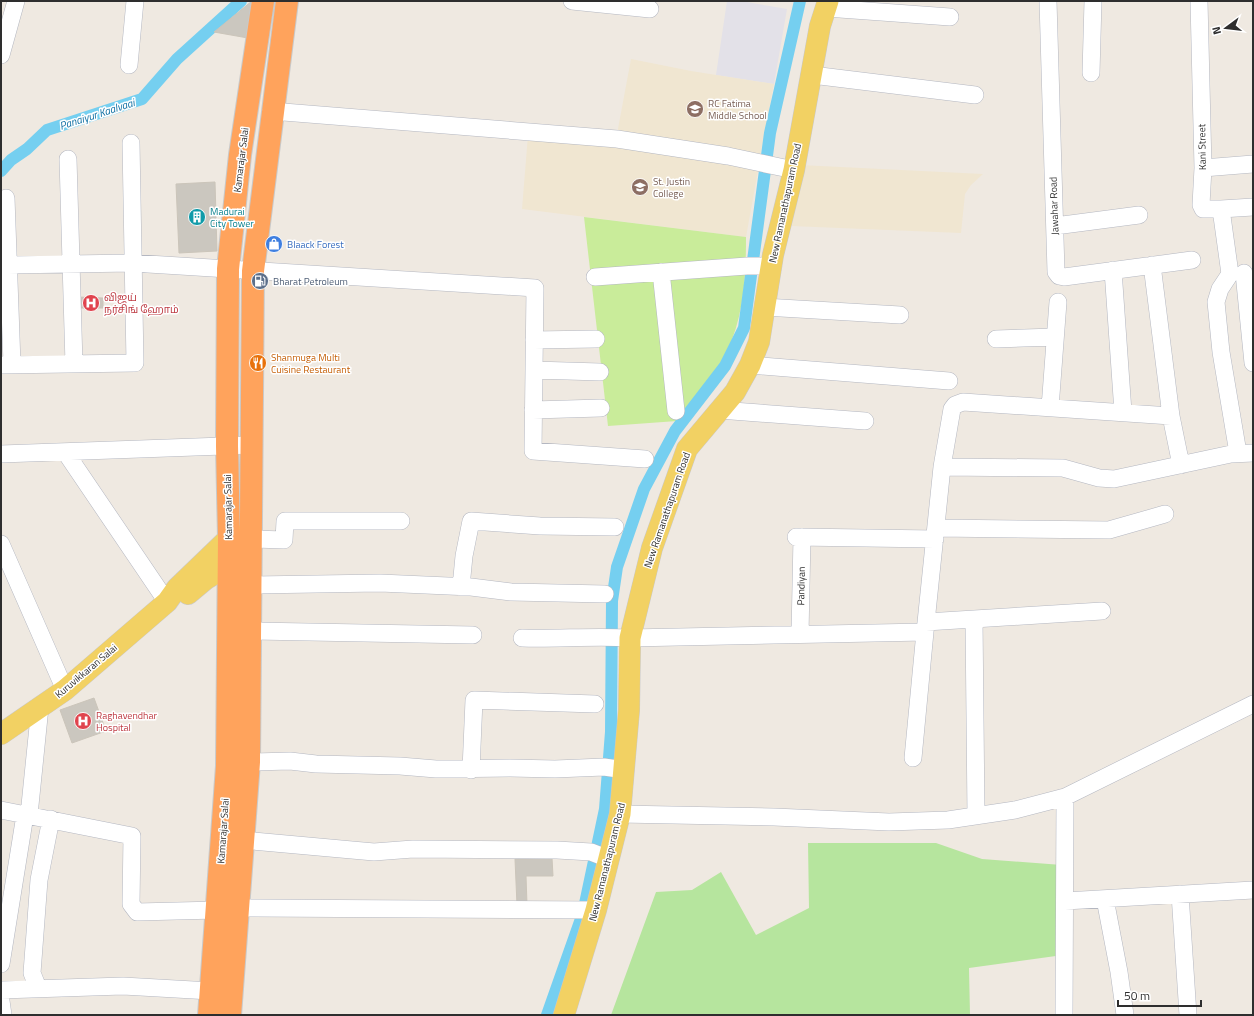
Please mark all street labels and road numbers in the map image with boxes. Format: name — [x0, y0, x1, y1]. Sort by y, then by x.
street label: Kani Street — [1194, 123, 1210, 170]
street label: Kamarajar Salai — [230, 127, 252, 193]
street label: New Ramanathapuram Road — [765, 142, 805, 264]
street label: Jawahar Road — [1045, 177, 1063, 235]
street label: New Ramanathapuram Road — [640, 450, 694, 570]
street label: Kamarajar Salai — [220, 474, 236, 540]
street label: Pandiyan — [793, 566, 809, 606]
street label: Kuruvikkaran Salai — [52, 640, 120, 702]
street label: Kamarajar Salai — [213, 798, 233, 864]
street label: New Ramanathapuram Road — [585, 801, 629, 923]

